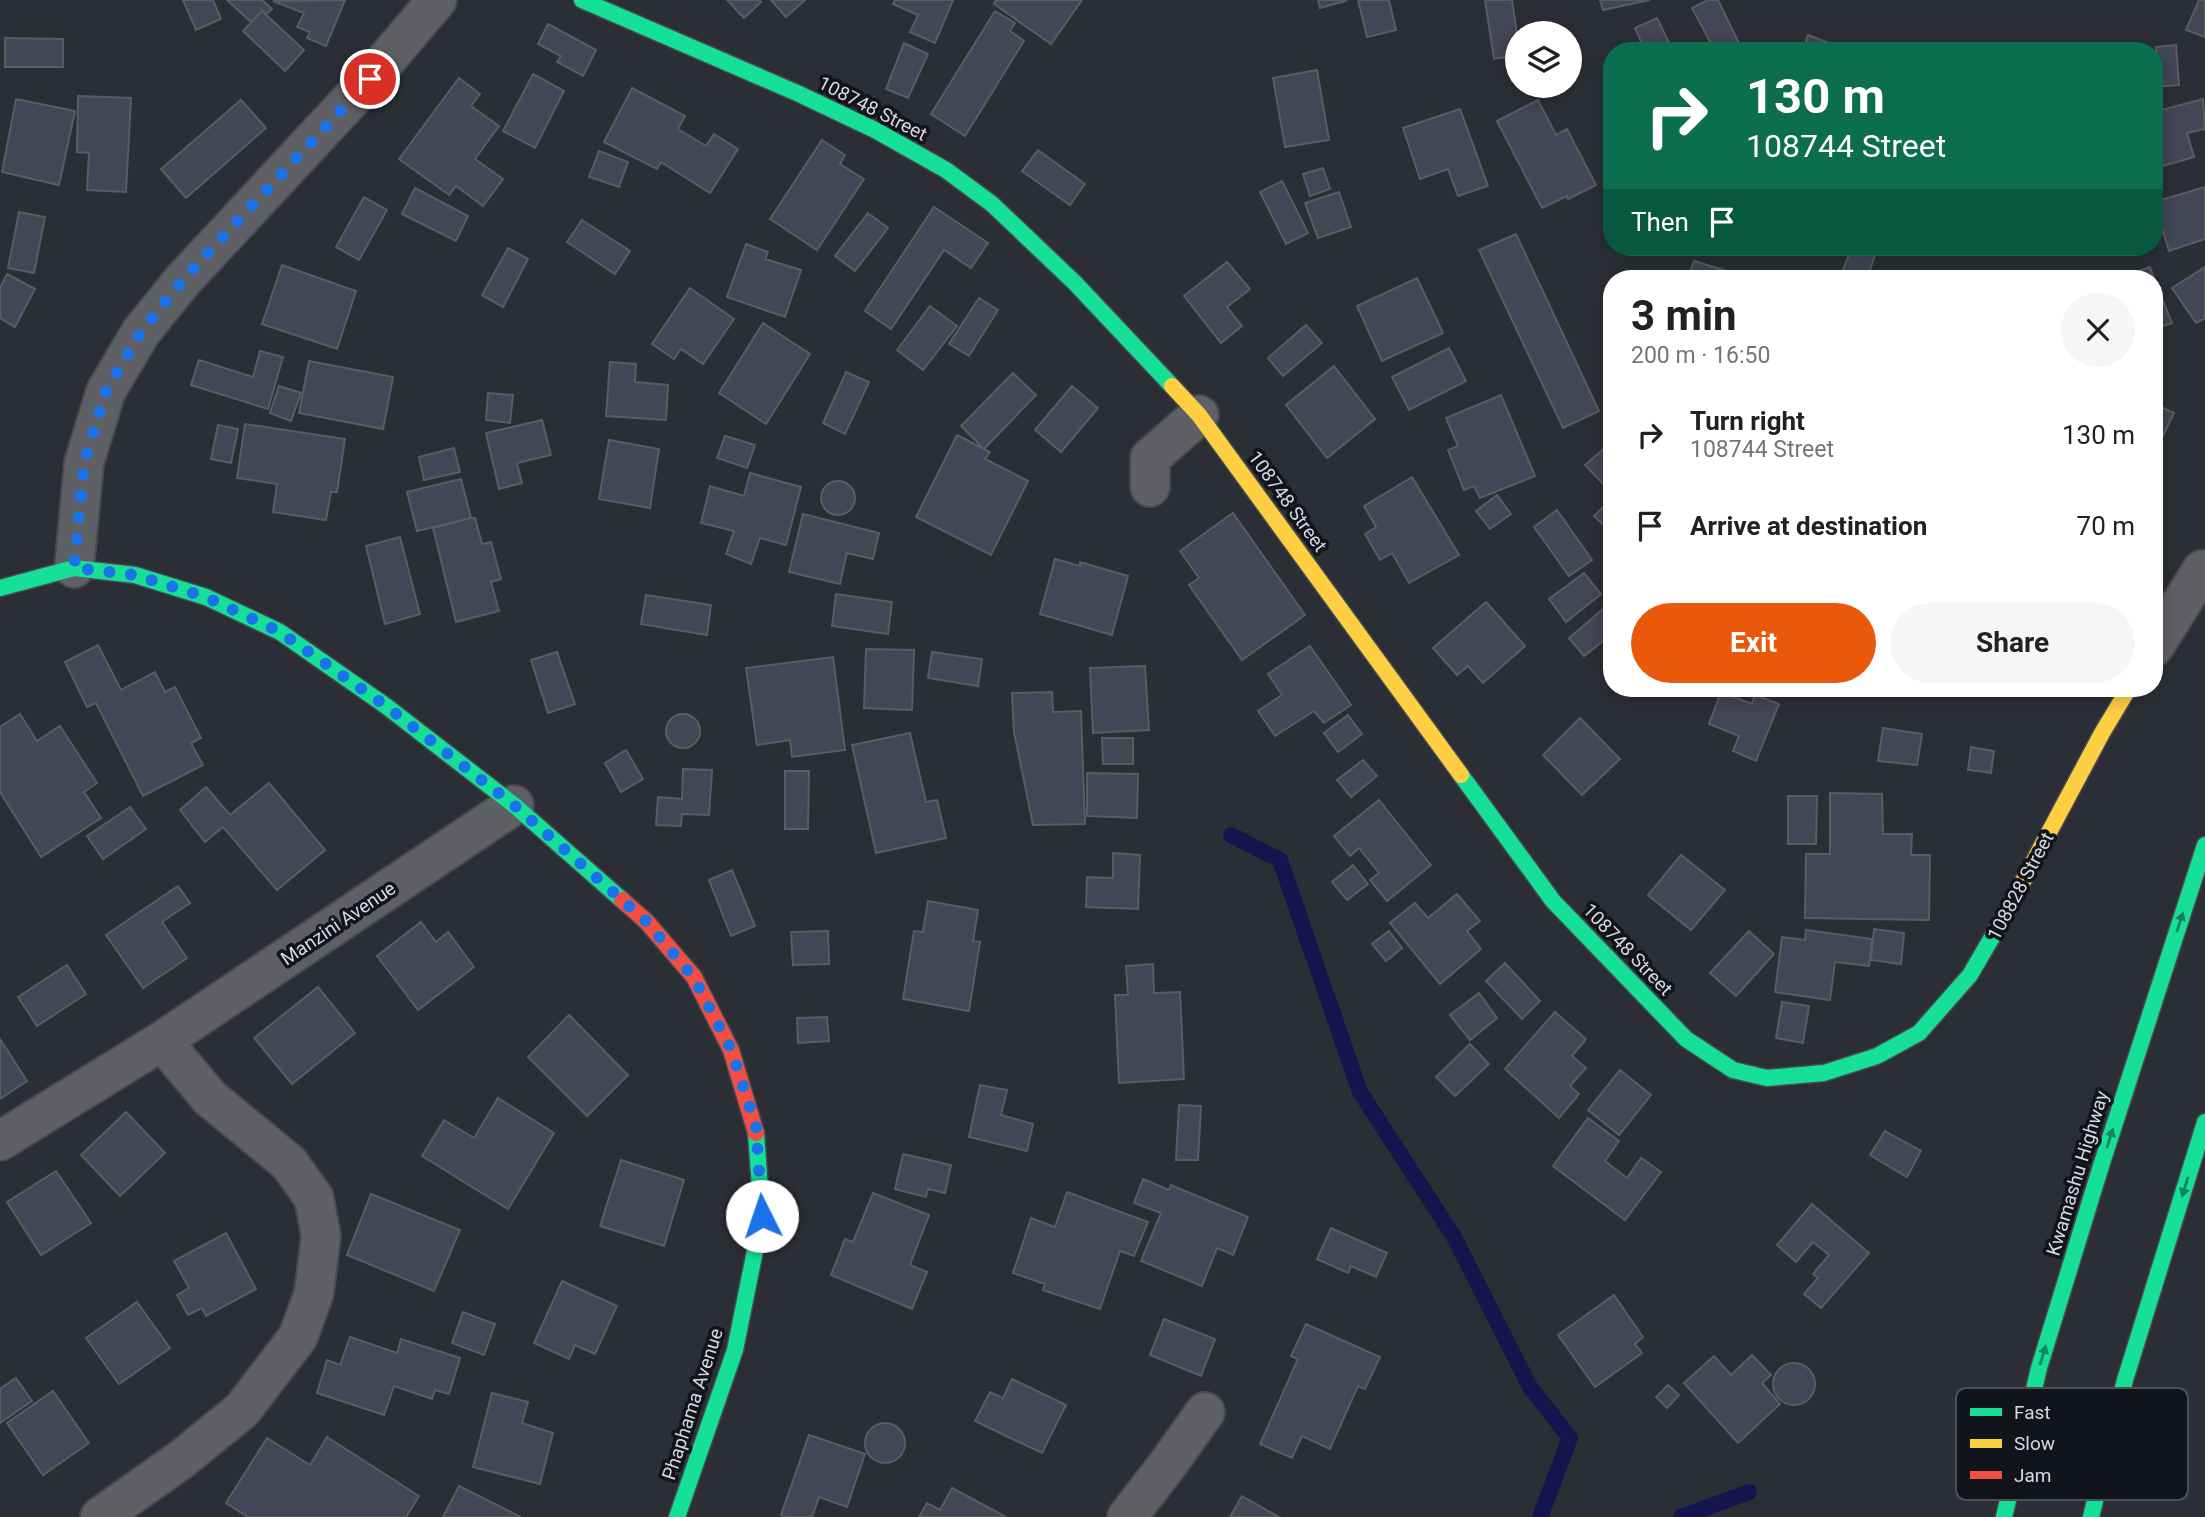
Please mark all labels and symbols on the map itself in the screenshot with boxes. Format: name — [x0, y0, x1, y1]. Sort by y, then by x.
pin — [340, 49, 400, 109]
street label: 108748 Street — [815, 71, 931, 146]
street label: 108748 Street — [1243, 446, 1332, 556]
street label: 108828 Street — [1982, 828, 2059, 944]
street label: Manzini Avenue — [277, 877, 400, 970]
street label: 108748 Street — [1578, 899, 1677, 1000]
one-way arrow — [2175, 911, 2186, 932]
street label: Kwamashu Highway — [2041, 1088, 2114, 1258]
one-way arrow — [2105, 1127, 2116, 1148]
one-way arrow — [2179, 1176, 2189, 1197]
position arrow — [725, 1179, 799, 1253]
street label: Phaphama Avenue — [657, 1325, 728, 1483]
one-way arrow — [2038, 1345, 2048, 1366]
legend — [1956, 1388, 2188, 1500]
text: Fast — [2014, 1401, 2051, 1424]
text: Slow — [2014, 1432, 2055, 1455]
text: Jam — [2014, 1464, 2051, 1487]

